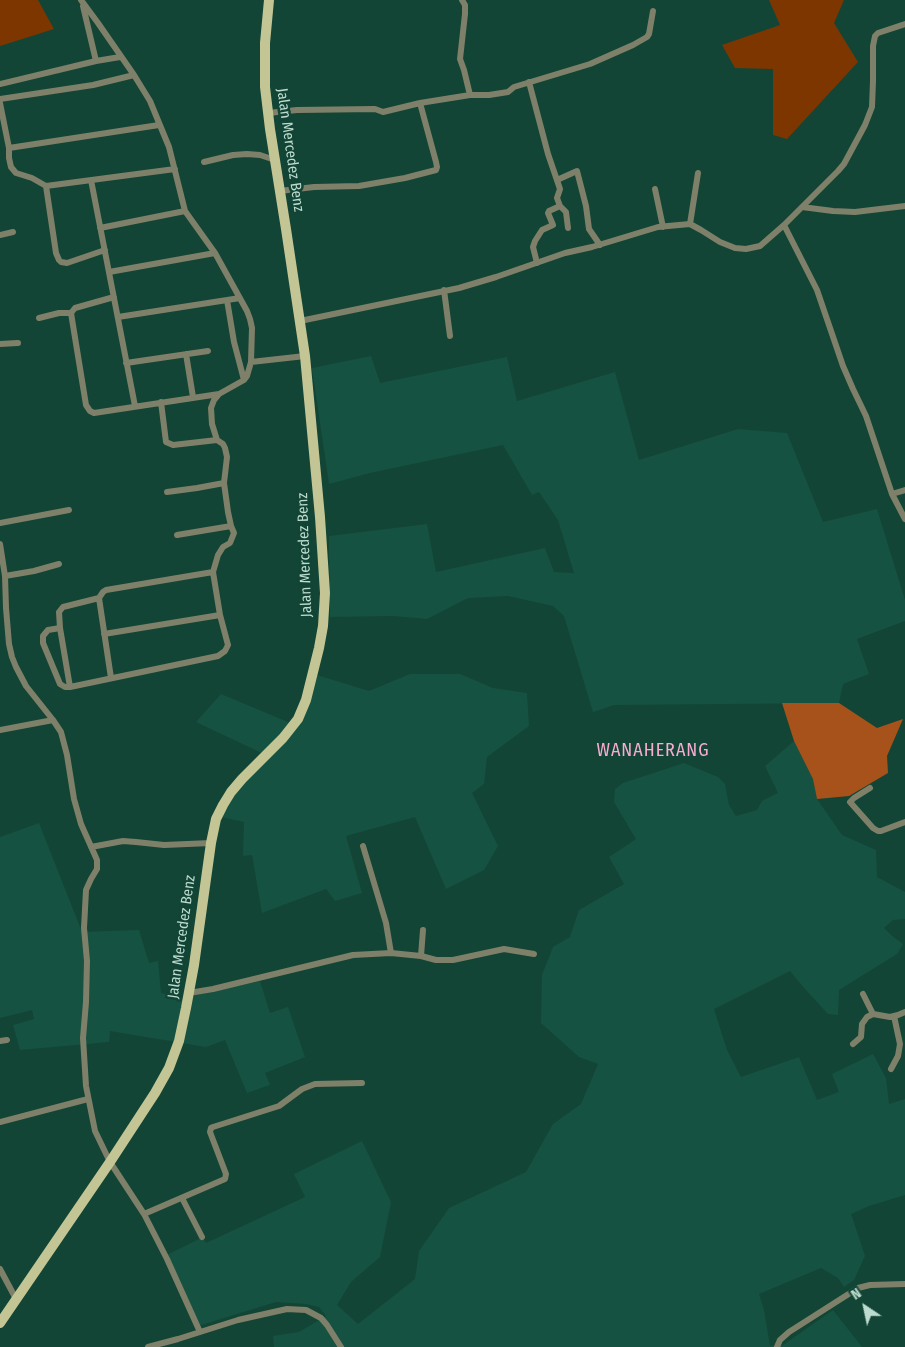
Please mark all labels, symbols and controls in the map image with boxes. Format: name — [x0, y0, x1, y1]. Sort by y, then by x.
street label: Jalan Mercedez Benz — [272, 87, 308, 213]
street label: Jalan Mercedez Benz — [294, 492, 316, 618]
district label: WANAHERANG — [595, 740, 711, 762]
street label: Jalan Mercedez Benz — [164, 874, 200, 1000]
north arrow — [840, 1282, 890, 1332]
text: N — [848, 1285, 865, 1304]

